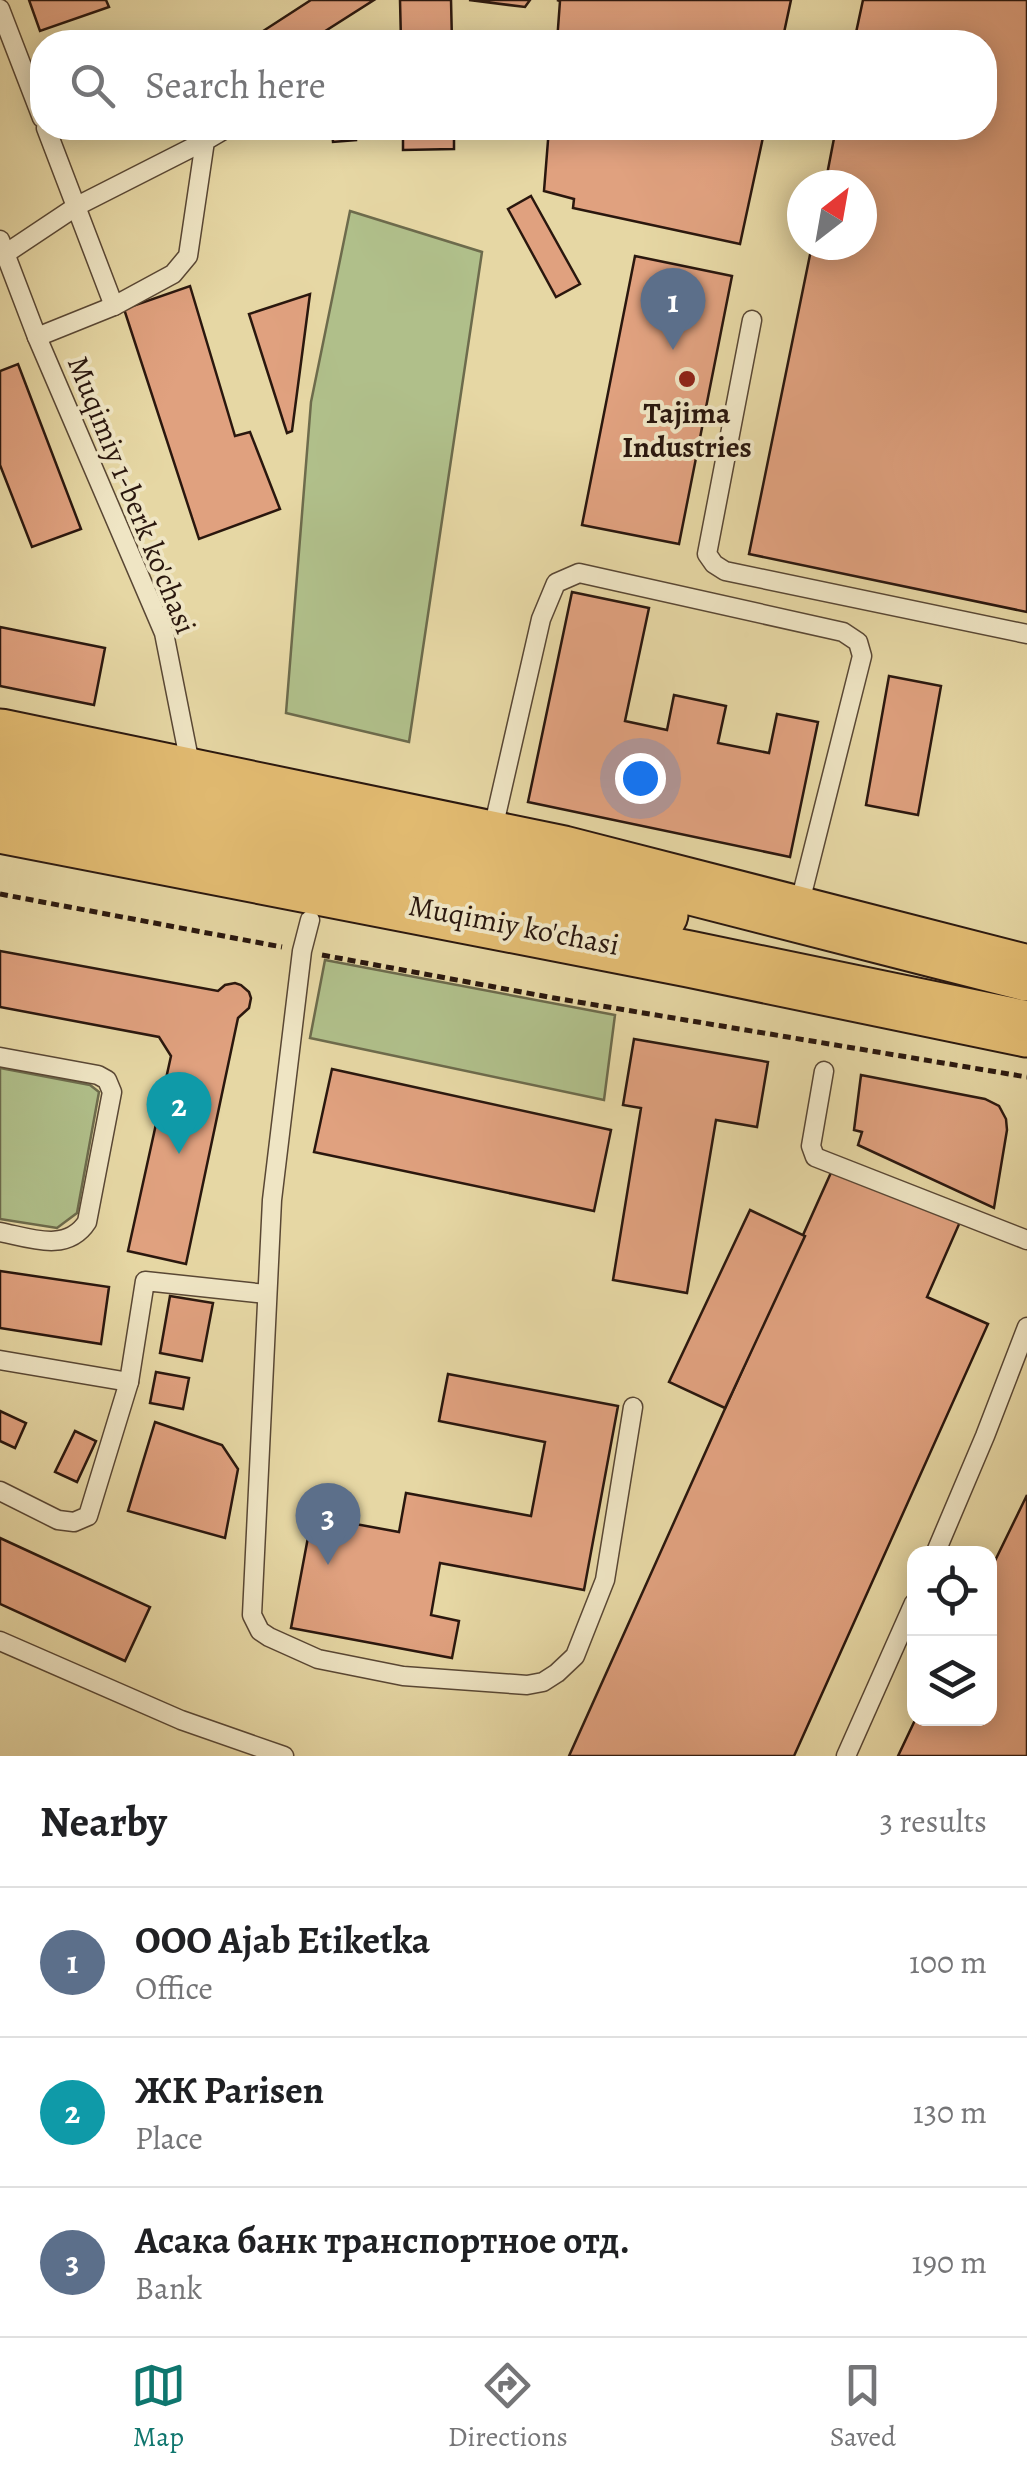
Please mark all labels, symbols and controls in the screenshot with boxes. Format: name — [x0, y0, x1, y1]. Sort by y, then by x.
search box — [30, 30, 997, 140]
icon: search — [65, 58, 120, 113]
text: Search here — [145, 59, 326, 111]
north arrow — [787, 170, 877, 260]
pin: 1 — [640, 268, 706, 350]
street label: Muqimiy 1-berk ko'chasi — [58, 350, 206, 640]
marker: Tajima Industries — [676, 368, 698, 390]
place label: Tajima Industries — [622, 393, 752, 467]
your location — [615, 753, 666, 804]
street label: Muqimiy ko'chasi — [405, 885, 623, 965]
pin: 2 — [146, 1072, 212, 1154]
pin: 3 — [296, 1482, 360, 1565]
map controls — [907, 1546, 997, 1726]
button: locate — [907, 1546, 997, 1636]
button: layers — [907, 1636, 997, 1726]
text: Nearby — [40, 1793, 167, 1850]
text: 3 results — [880, 1799, 987, 1843]
text: ООО Ajab Etiketka — [135, 1914, 430, 1966]
text: 1 — [67, 1940, 78, 1984]
text: 100 m — [909, 1940, 987, 1984]
text: Office — [135, 1966, 213, 2010]
text: ЖК Parisen — [135, 2064, 324, 2116]
text: 2 — [65, 2090, 80, 2134]
text: 130 m — [913, 2090, 987, 2134]
text: Place — [135, 2116, 203, 2160]
text: Асака банк транспортное отд. — [135, 2214, 630, 2266]
text: 3 — [66, 2240, 79, 2284]
text: 190 m — [911, 2240, 987, 2284]
text: Bank — [135, 2266, 202, 2310]
tab: Map — [131, 2358, 186, 2456]
tab: Directions — [448, 2358, 568, 2456]
tab: Saved — [830, 2358, 896, 2456]

